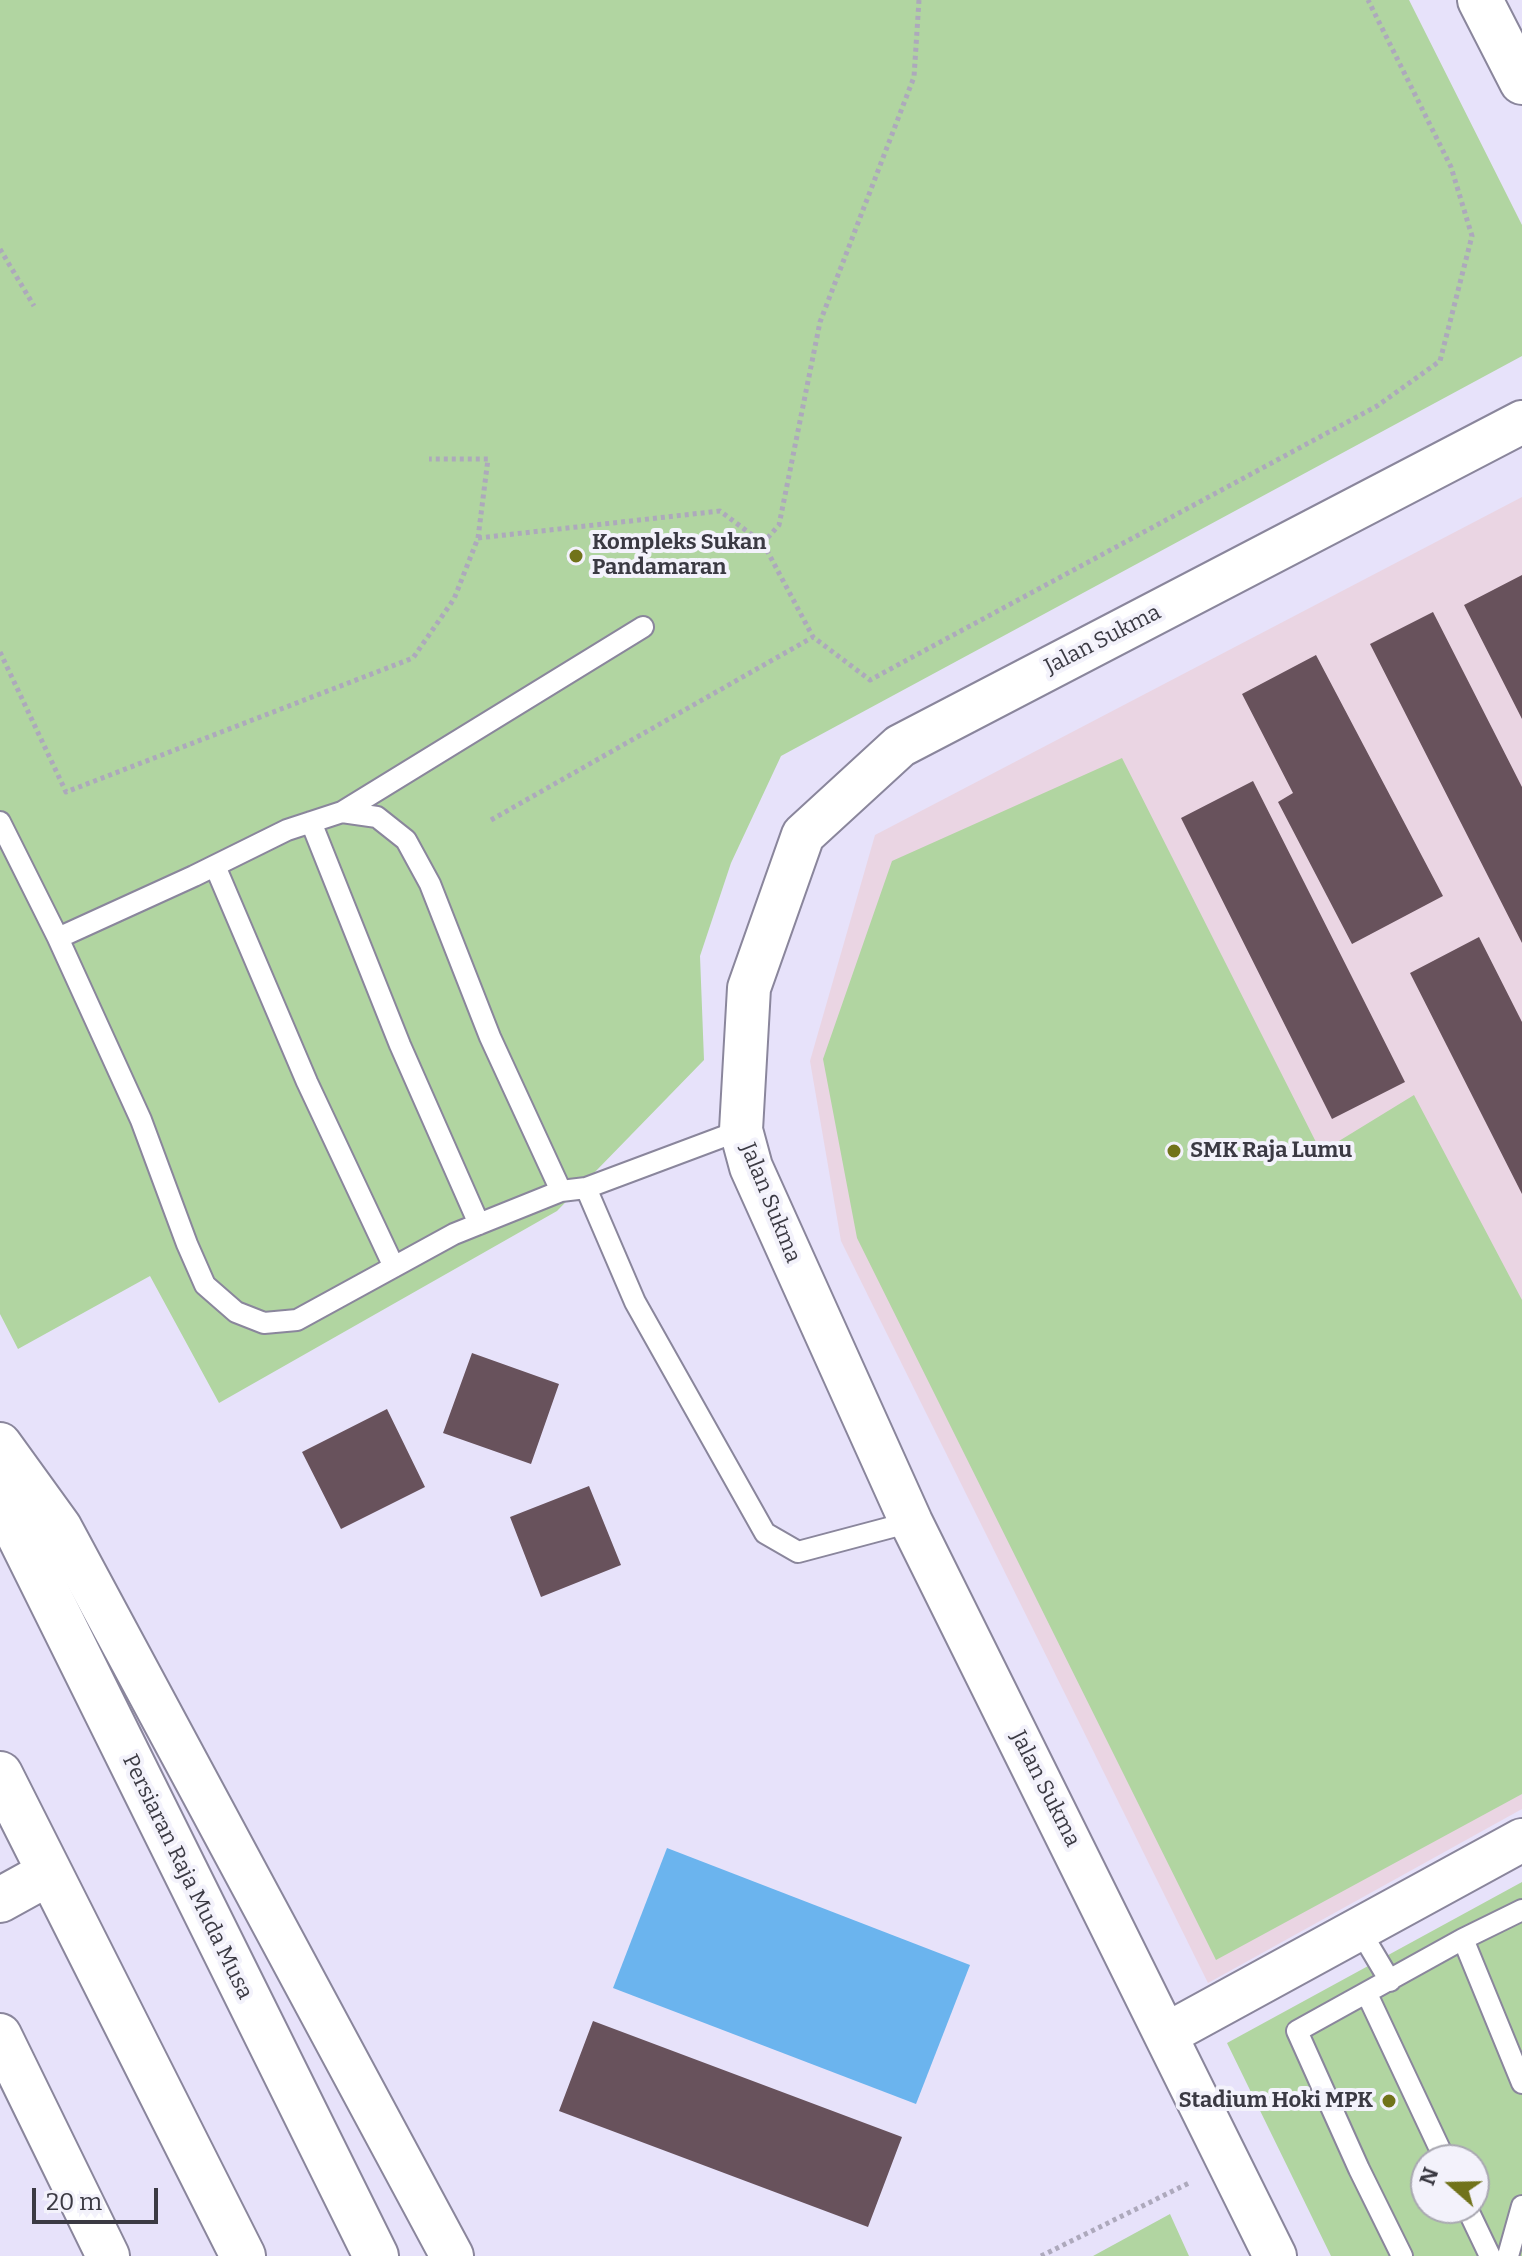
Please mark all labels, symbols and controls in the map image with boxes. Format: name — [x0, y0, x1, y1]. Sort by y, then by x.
place label: Kompleks Sukan Pandamaran — [592, 530, 766, 582]
marker: Kompleks Sukan Pandamaran — [567, 547, 585, 565]
street label: Jalan Sukma — [1040, 599, 1166, 681]
place label: SMK Raja Lumu — [1190, 1138, 1352, 1164]
street label: Jalan Sukma — [734, 1139, 806, 1267]
marker: SMK Raja Lumu — [1165, 1142, 1183, 1160]
street label: Jalan Sukma — [1004, 1726, 1086, 1852]
street label: Persiaran Raja Muda Musa — [116, 1750, 258, 2004]
place label: Stadium Hoki MPK — [1178, 2088, 1373, 2114]
marker: Stadium Hoki MPK — [1380, 2092, 1398, 2110]
north arrow — [1410, 2144, 1490, 2224]
text: N — [1413, 2164, 1444, 2189]
scale bar — [36, 2172, 162, 2222]
text: 20 m — [46, 2188, 102, 2216]

